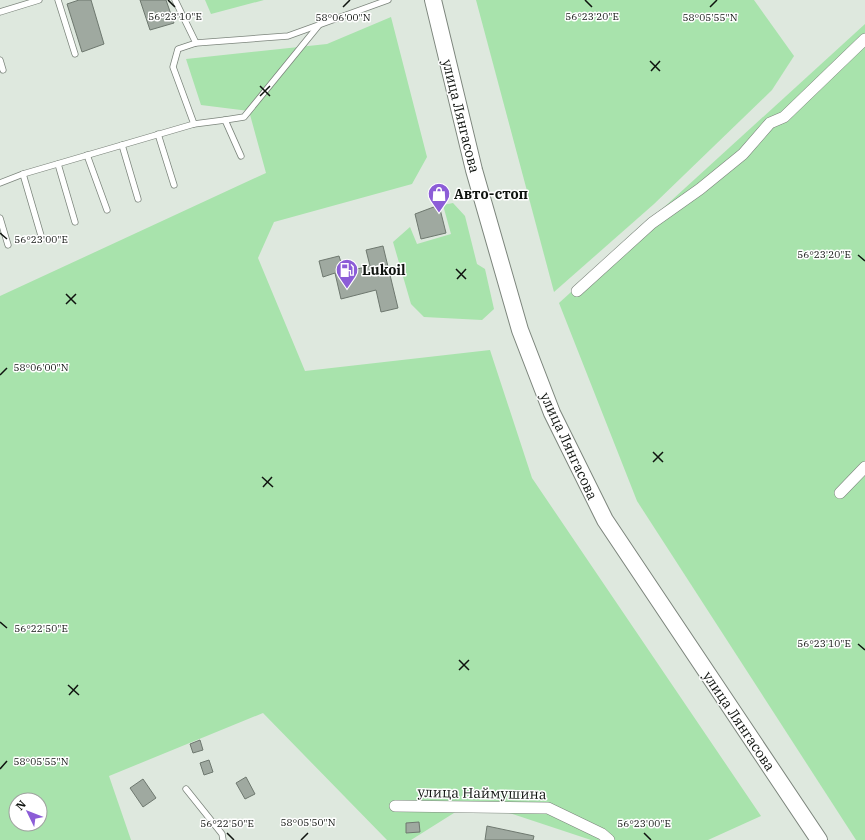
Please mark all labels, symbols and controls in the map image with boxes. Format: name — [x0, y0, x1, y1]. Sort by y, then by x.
text: 56°23'10"E — [148, 10, 202, 23]
text: 56°23'20"E — [565, 10, 619, 23]
text: 58°06'00"N — [316, 11, 371, 24]
text: 58°05'55"N — [683, 11, 738, 24]
street label: улица Лянгасова — [438, 57, 484, 175]
shop icon: Авто-стоп — [426, 181, 452, 214]
place label: Авто-стоп — [454, 185, 528, 203]
text: 56°23'00"E — [14, 233, 68, 246]
text: 56°23'20"E — [797, 248, 851, 261]
fuel station icon: Lukoil — [334, 257, 360, 290]
place label: Lukoil — [362, 261, 406, 279]
text: 58°06'00"N — [14, 361, 69, 374]
street label: улица Лянгасова — [536, 389, 602, 503]
text: 56°22'50"E — [14, 622, 68, 635]
text: 56°23'10"E — [797, 637, 851, 650]
street label: улица Лянгасова — [699, 668, 779, 775]
text: 58°05'55"N — [14, 755, 69, 768]
street label: улица Наймушина — [417, 783, 547, 803]
north arrow — [8, 792, 48, 832]
text: N — [13, 797, 29, 813]
text: 58°05'50"N — [281, 816, 336, 829]
text: 56°22'50"E — [200, 817, 254, 830]
text: 56°23'00"E — [617, 817, 671, 830]

